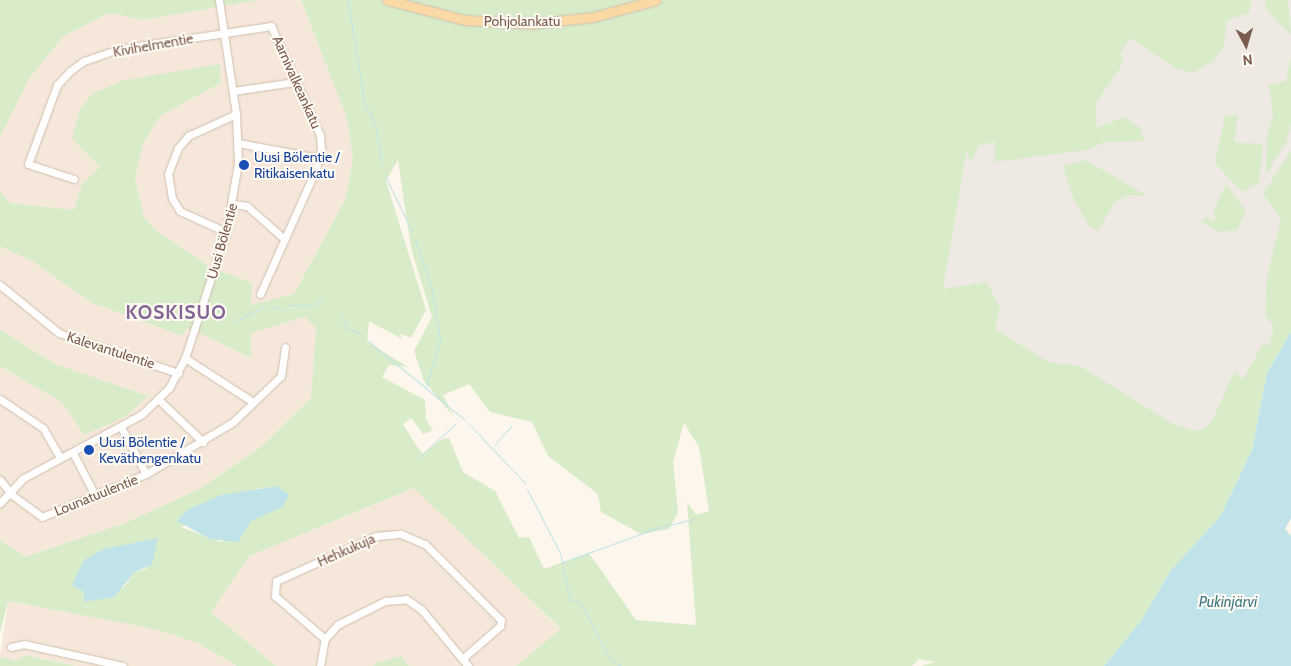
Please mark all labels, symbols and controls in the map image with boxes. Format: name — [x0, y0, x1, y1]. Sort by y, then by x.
street label: Pohjolankatu — [484, 13, 560, 29]
north arrow — [1221, 20, 1271, 70]
street label: Kivihelmentie — [112, 30, 194, 60]
street label: Aarnivalkeankatu — [269, 33, 325, 131]
text: N — [1242, 50, 1253, 69]
place label: Uusi Bölentie / Ritikaisenkatu — [254, 149, 340, 182]
marker: Uusi Bölentie / Ritikaisenkatu — [238, 159, 250, 171]
street label: Uusi Bölentie — [203, 201, 241, 281]
district label: KOSKISUO — [124, 302, 228, 324]
street label: Kalevantulentie — [65, 328, 157, 372]
place label: Uusi Bölentie / Keväthengenkatu — [99, 434, 201, 467]
marker: Uusi Bölentie / Keväthengenkatu — [83, 444, 95, 456]
street label: Lounatuulentie — [52, 471, 140, 519]
street label: Hehkukuja — [315, 530, 377, 570]
water label: Pukinjärvi — [1199, 594, 1257, 612]

